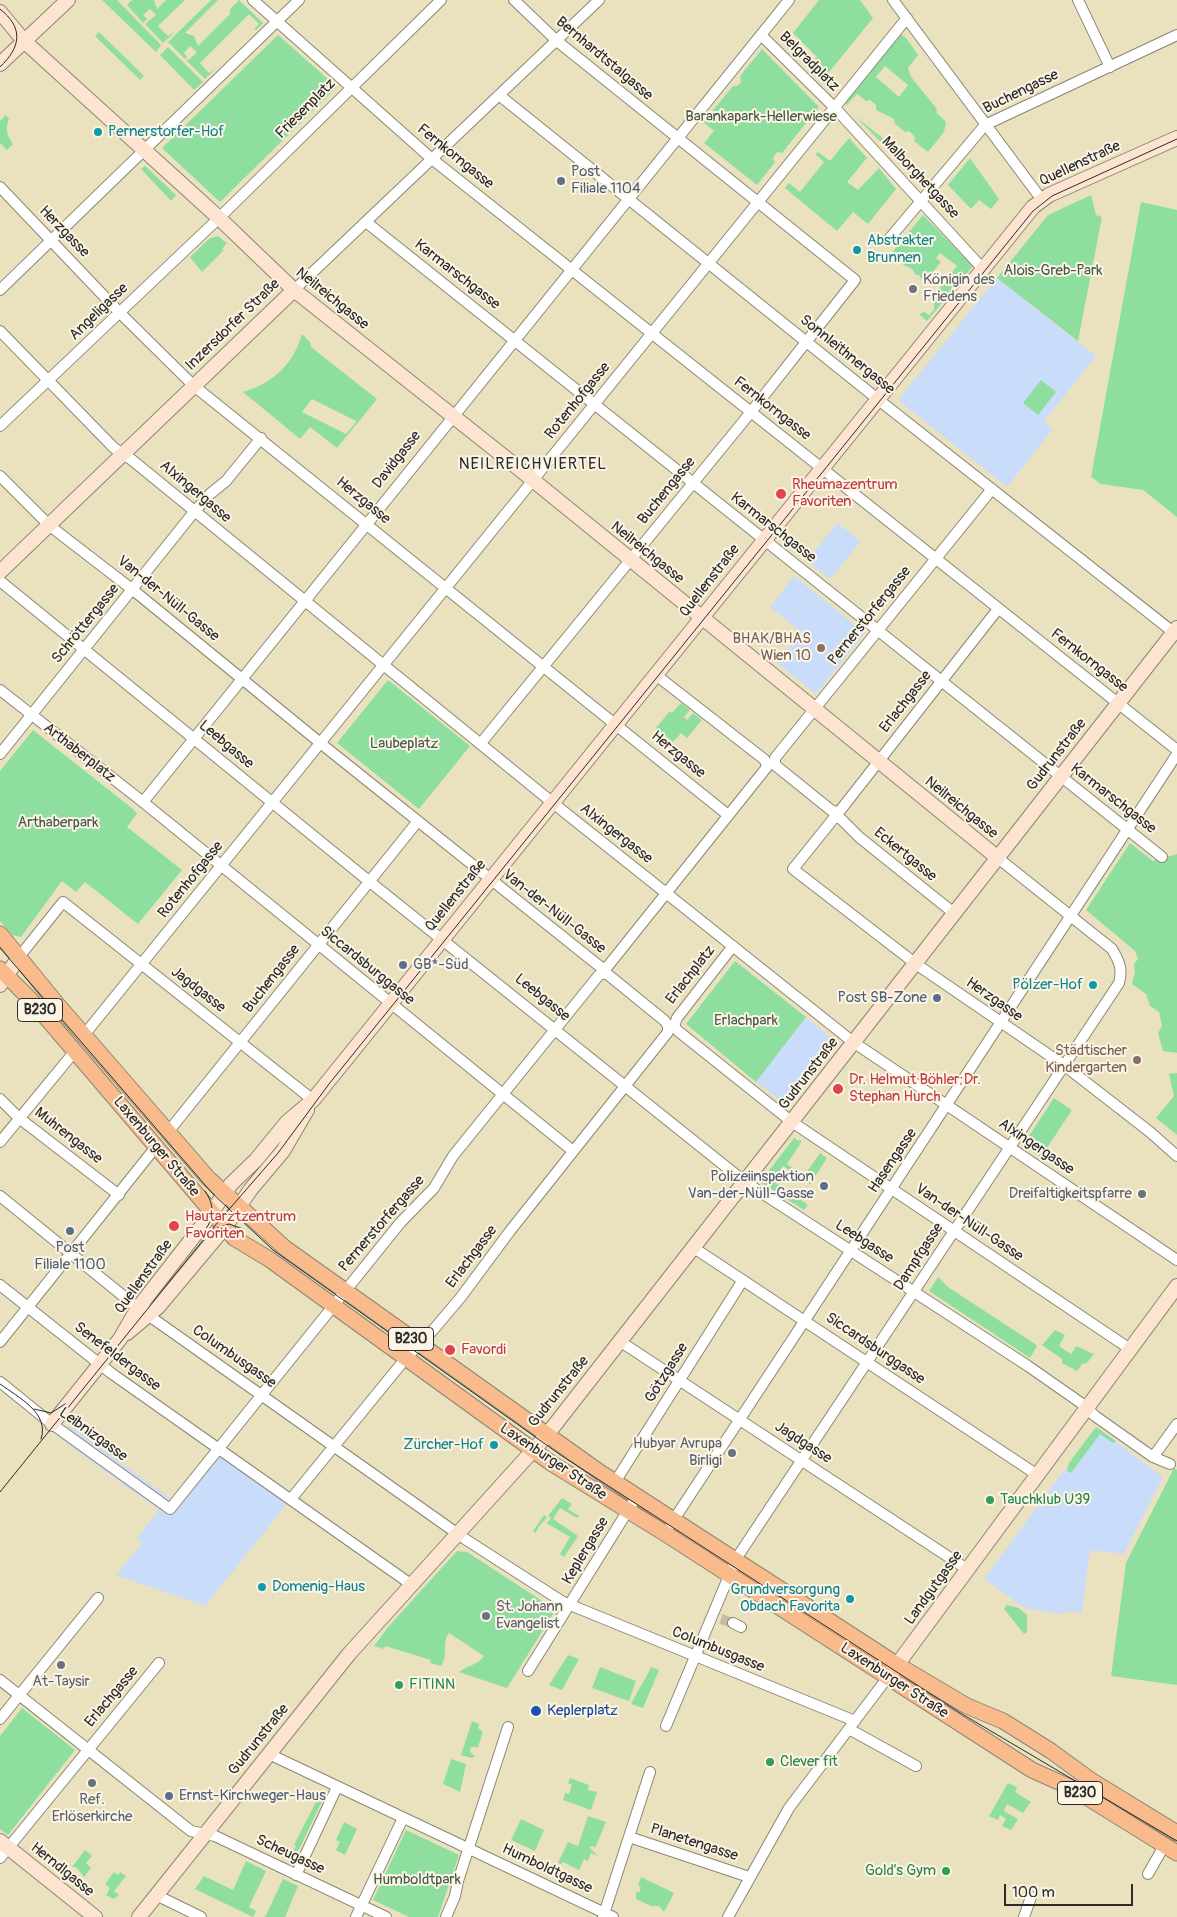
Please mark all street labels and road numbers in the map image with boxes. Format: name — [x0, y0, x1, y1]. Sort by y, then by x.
street label: Bernhardtstalgasse — [552, 13, 656, 105]
street label: Belgradplatz — [775, 28, 843, 96]
street label: Buchengasse — [980, 66, 1062, 118]
street label: Friesenplatz — [272, 75, 340, 143]
street label: Fernkorngasse — [413, 121, 497, 193]
street label: Malborghetgasse — [877, 133, 963, 223]
street label: Quellenstraße — [1037, 137, 1123, 191]
street label: Herzgasse — [35, 202, 93, 262]
street label: Karmarschgasse — [411, 236, 503, 314]
street label: Neilreichgasse — [292, 264, 372, 334]
street label: Inzersdorfer Straße — [182, 275, 284, 375]
street label: Angeligasse — [66, 280, 132, 344]
street label: Sonnleithnergasse — [796, 311, 898, 399]
street label: Rotenhofgasse — [541, 359, 615, 443]
street label: Fernkorngasse — [730, 373, 814, 445]
street label: Davidgasse — [369, 428, 425, 492]
street label: Buchengasse — [634, 454, 700, 528]
street label: Alxingergasse — [156, 457, 234, 527]
street label: Herzgasse — [332, 474, 394, 528]
street label: Karmarschgasse — [727, 489, 819, 567]
street label: Neilreichgasse — [607, 518, 687, 588]
street label: Quellenstraße — [676, 541, 744, 621]
street label: Van-der-Nüll-Gasse — [113, 552, 223, 646]
street label: Pernerstorfergasse — [825, 563, 915, 669]
street label: Schröttergasse — [48, 581, 124, 667]
street label: Fernkorngasse — [1047, 625, 1131, 697]
street label: Erlachgasse — [876, 667, 936, 737]
street label: Gudrunstraße — [1023, 715, 1091, 795]
street label: Leebgasse — [195, 717, 257, 773]
street label: Arthaberplatz — [39, 719, 119, 787]
street label: Herzgasse — [647, 728, 709, 782]
street label: Karmarschgasse — [1067, 760, 1159, 838]
street label: Neilreichgasse — [921, 773, 1001, 843]
street label: Alxingergasse — [576, 800, 656, 868]
street label: Eckertgasse — [870, 824, 940, 886]
street label: Rotenhofgasse — [154, 838, 228, 922]
street label: Quellenstraße — [422, 856, 490, 936]
street label: Van-der-Nüll-Gasse — [499, 866, 609, 958]
street label: Siccardsburggasse — [316, 923, 418, 1009]
street label: Buchengasse — [240, 941, 304, 1017]
street label: Erlachplatz — [663, 942, 719, 1008]
street label: Jagdgasse — [167, 963, 229, 1017]
street label: Leebgasse — [511, 970, 573, 1026]
street label: Herzgasse — [962, 974, 1026, 1026]
road number: B230 — [18, 998, 62, 1022]
street label: Gudrunstraße — [775, 1034, 843, 1114]
street label: Laxenburger Straße — [109, 1093, 203, 1201]
street label: Muhrengasse — [30, 1104, 106, 1168]
street label: Alxingergasse — [995, 1115, 1077, 1179]
street label: Hasengasse — [865, 1125, 921, 1197]
street label: Pernerstorfergasse — [335, 1172, 429, 1276]
street label: Van-der-Nüll-Gasse — [912, 1180, 1026, 1266]
street label: Leebgasse — [831, 1216, 897, 1268]
street label: Dampfgasse — [890, 1220, 948, 1294]
street label: Erlachgasse — [443, 1222, 501, 1292]
street label: Quellenstraße — [111, 1236, 177, 1318]
street label: Siccardsburggasse — [822, 1309, 928, 1389]
street label: Senefeldergasse — [70, 1319, 164, 1395]
street label: Columbusgasse — [189, 1321, 279, 1393]
road number: B230 — [388, 1328, 434, 1350]
street label: Götzgasse — [642, 1340, 692, 1406]
street label: Gudrunstraße — [525, 1353, 593, 1431]
street label: Leibnizgasse — [55, 1404, 131, 1466]
street label: Jagdgasse — [771, 1418, 835, 1468]
street label: Laxenburger Straße — [496, 1420, 610, 1504]
street label: Keplergasse — [559, 1514, 613, 1588]
street label: Landgutgasse — [901, 1547, 967, 1629]
street label: Columbusgasse — [669, 1623, 767, 1677]
street label: Laxenburger Straße — [837, 1639, 951, 1723]
street label: Erlachgasse — [81, 1663, 143, 1731]
street label: Gudrunstraße — [225, 1701, 293, 1779]
road number: B230 — [1058, 1782, 1102, 1805]
street label: Planetengasse — [648, 1820, 740, 1866]
street label: Scheugasse — [253, 1831, 327, 1879]
street label: Herndlgasse — [27, 1839, 97, 1901]
street label: Humboldtgasse — [499, 1840, 595, 1898]

